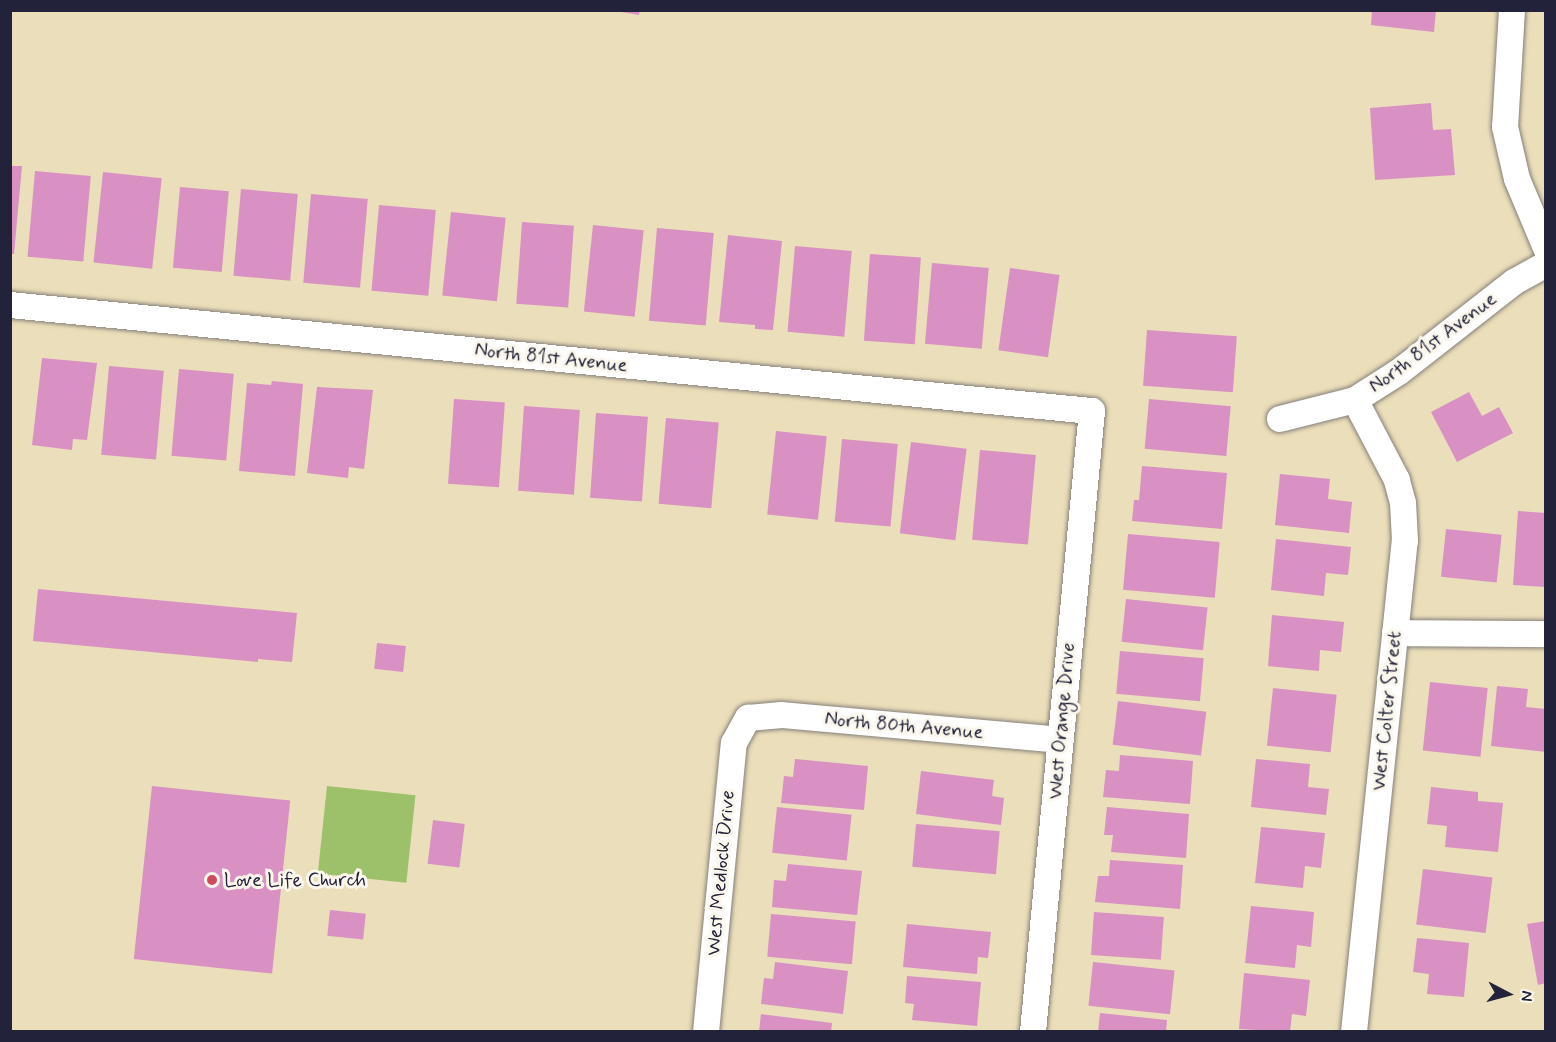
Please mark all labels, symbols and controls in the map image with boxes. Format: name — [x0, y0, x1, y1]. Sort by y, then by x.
street label: North 81st Avenue — [1364, 287, 1502, 399]
street label: North 81st Avenue — [473, 338, 629, 378]
street label: West Colter Street — [1367, 628, 1407, 794]
street label: West Orange Drive — [1043, 642, 1081, 800]
street label: North 80th Avenue — [824, 707, 984, 745]
street label: West Medlock Drive — [702, 790, 740, 956]
place label: Love Life Church — [224, 868, 370, 892]
marker: Love Life Church — [205, 873, 219, 887]
north arrow — [1478, 964, 1538, 1024]
text: N — [1515, 990, 1537, 1002]

